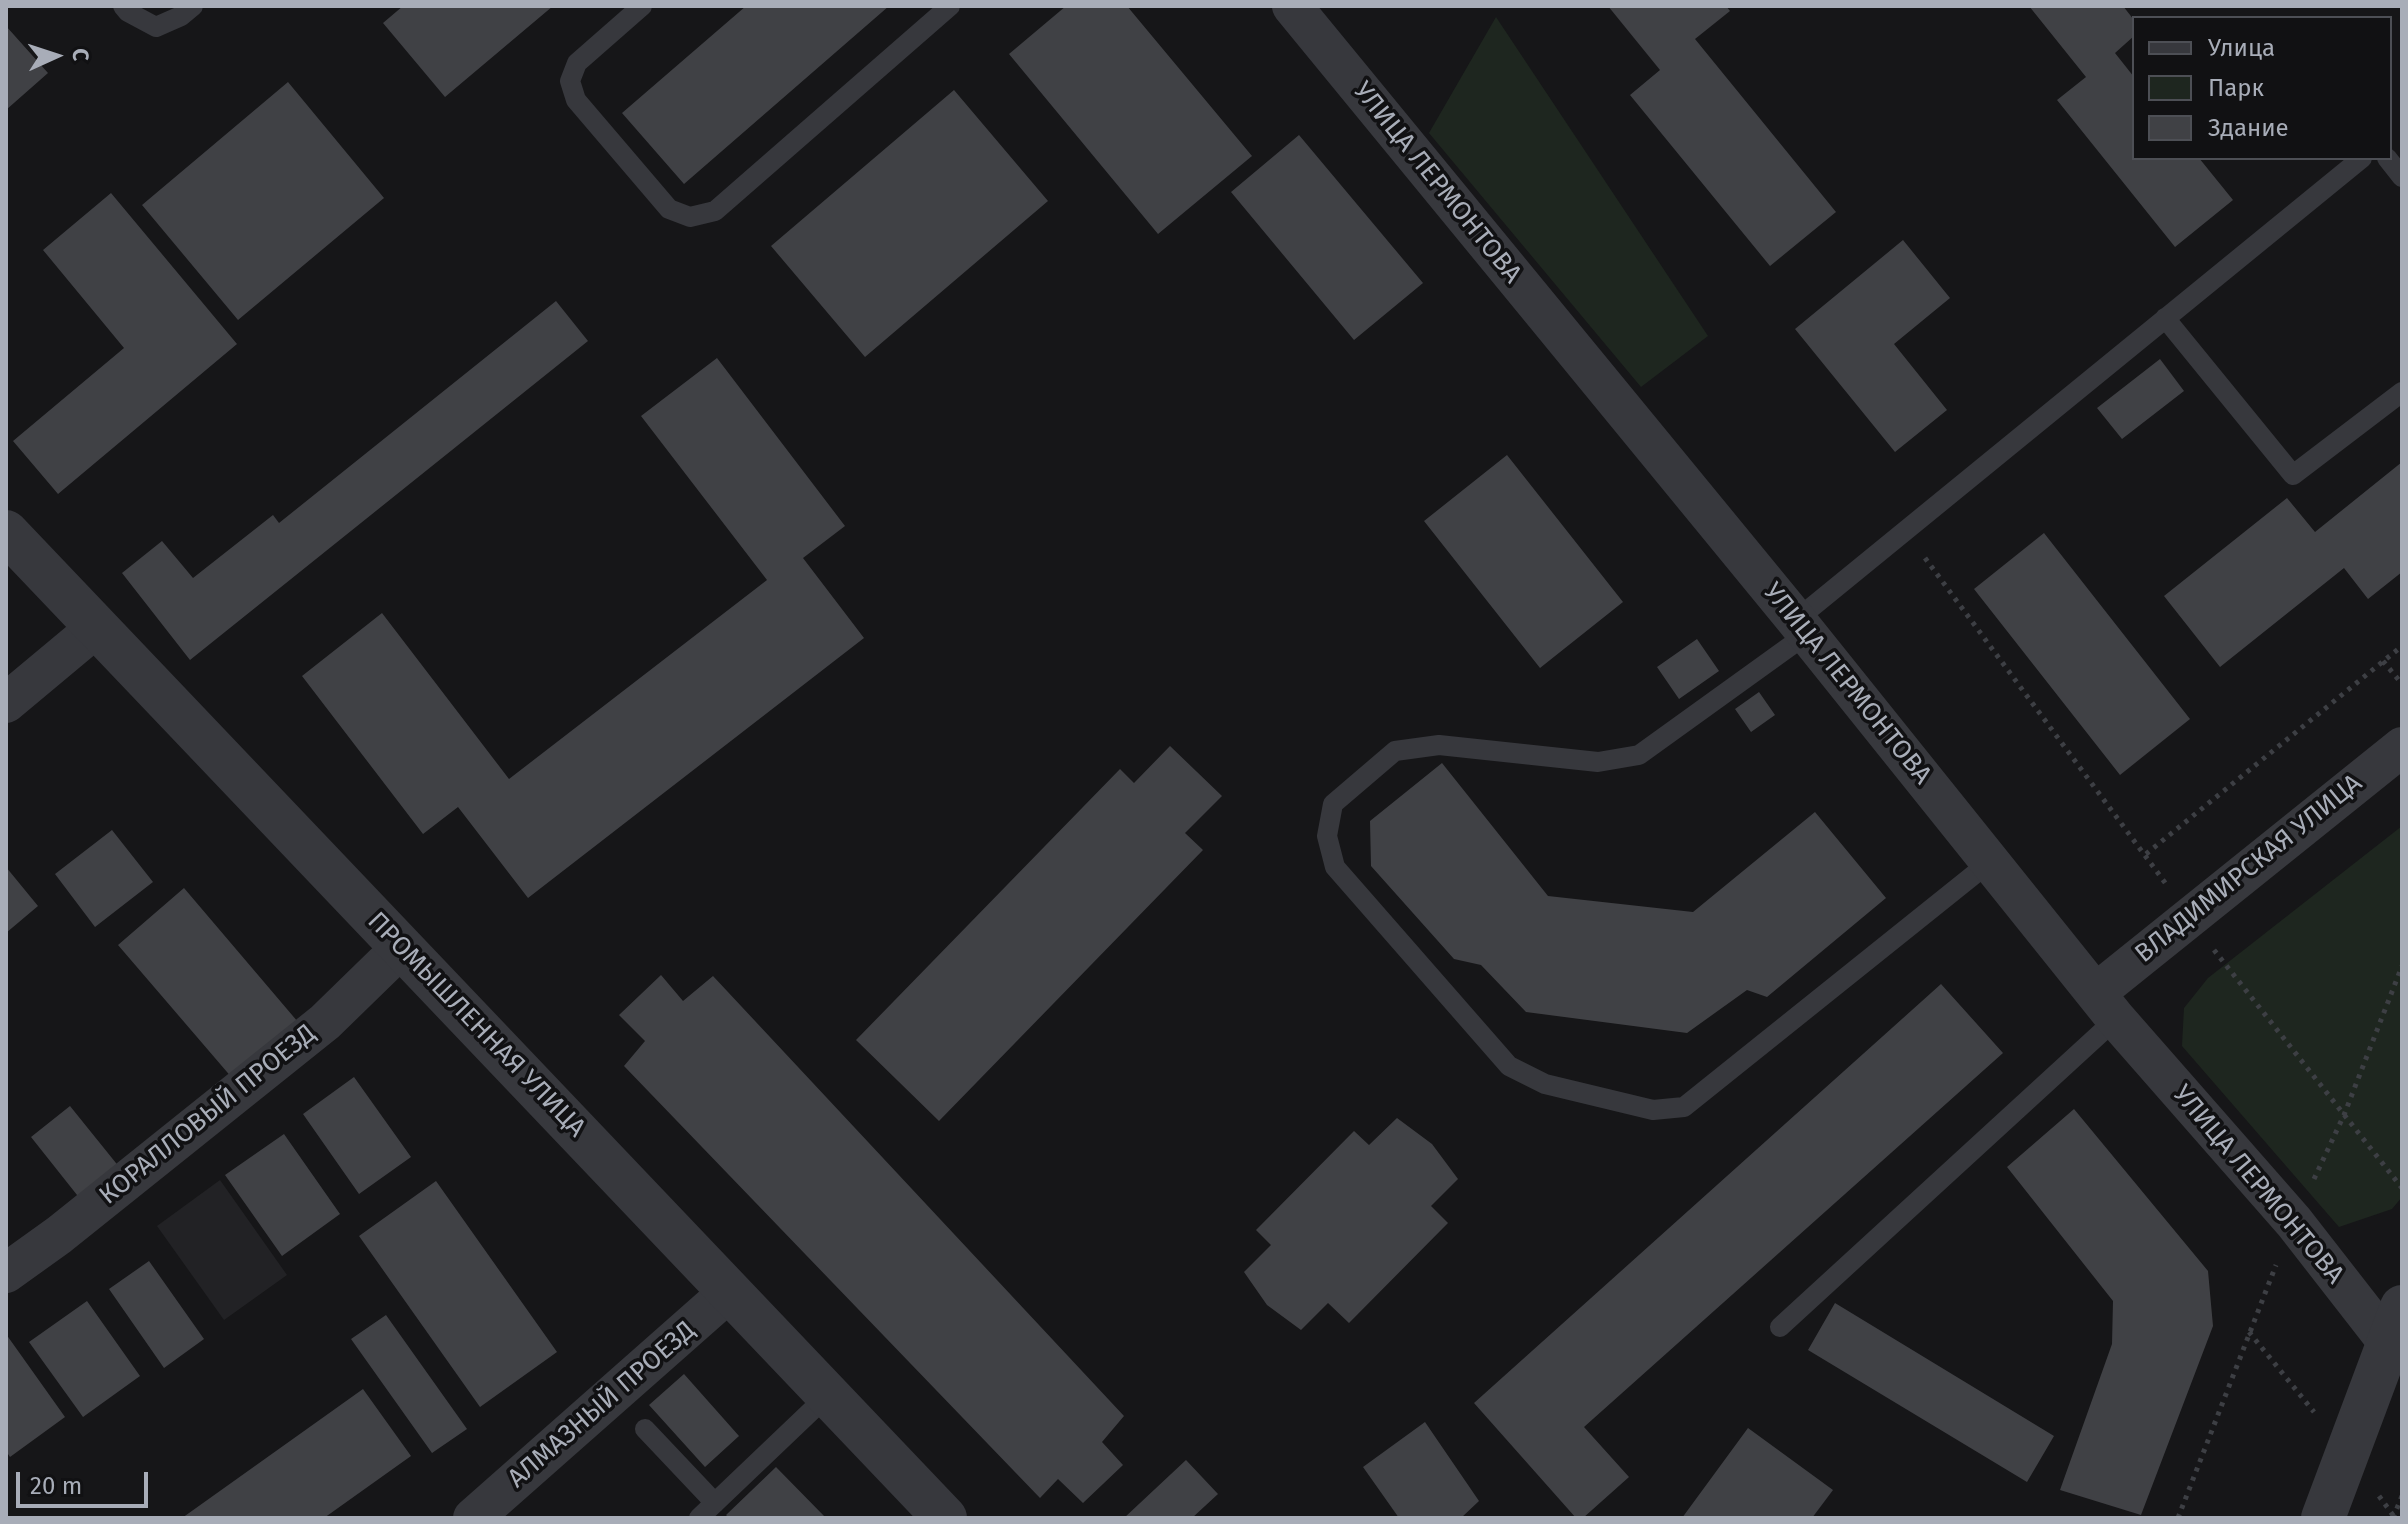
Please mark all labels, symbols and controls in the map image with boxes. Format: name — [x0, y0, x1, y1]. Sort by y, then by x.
north arrow — [16, 16, 96, 96]
legend — [2132, 16, 2392, 160]
text: Улица — [2208, 34, 2275, 62]
text: С — [67, 48, 94, 62]
text: Парк — [2208, 74, 2264, 102]
street label: УЛИЦА ЛЕРМОНТОВА — [1346, 76, 1528, 290]
text: Здание — [2208, 114, 2289, 142]
street label: УЛИЦА ЛЕРМОНТОВА — [1756, 577, 1938, 791]
street label: ВЛАДИМИРСКАЯ УЛИЦА — [2129, 768, 2369, 970]
street label: ПРОМЫШЛЕННАЯ УЛИЦА — [360, 906, 592, 1144]
street label: КОРАЛЛОВЫЙ ПРОЕЗД — [94, 1018, 322, 1212]
street label: УЛИЦА ЛЕРМОНТОВА — [2166, 1079, 2350, 1291]
street label: АЛМАЗНЫЙ ПРОЕЗД — [502, 1315, 702, 1495]
scale bar — [20, 1456, 152, 1506]
text: 20 m — [30, 1472, 82, 1500]

